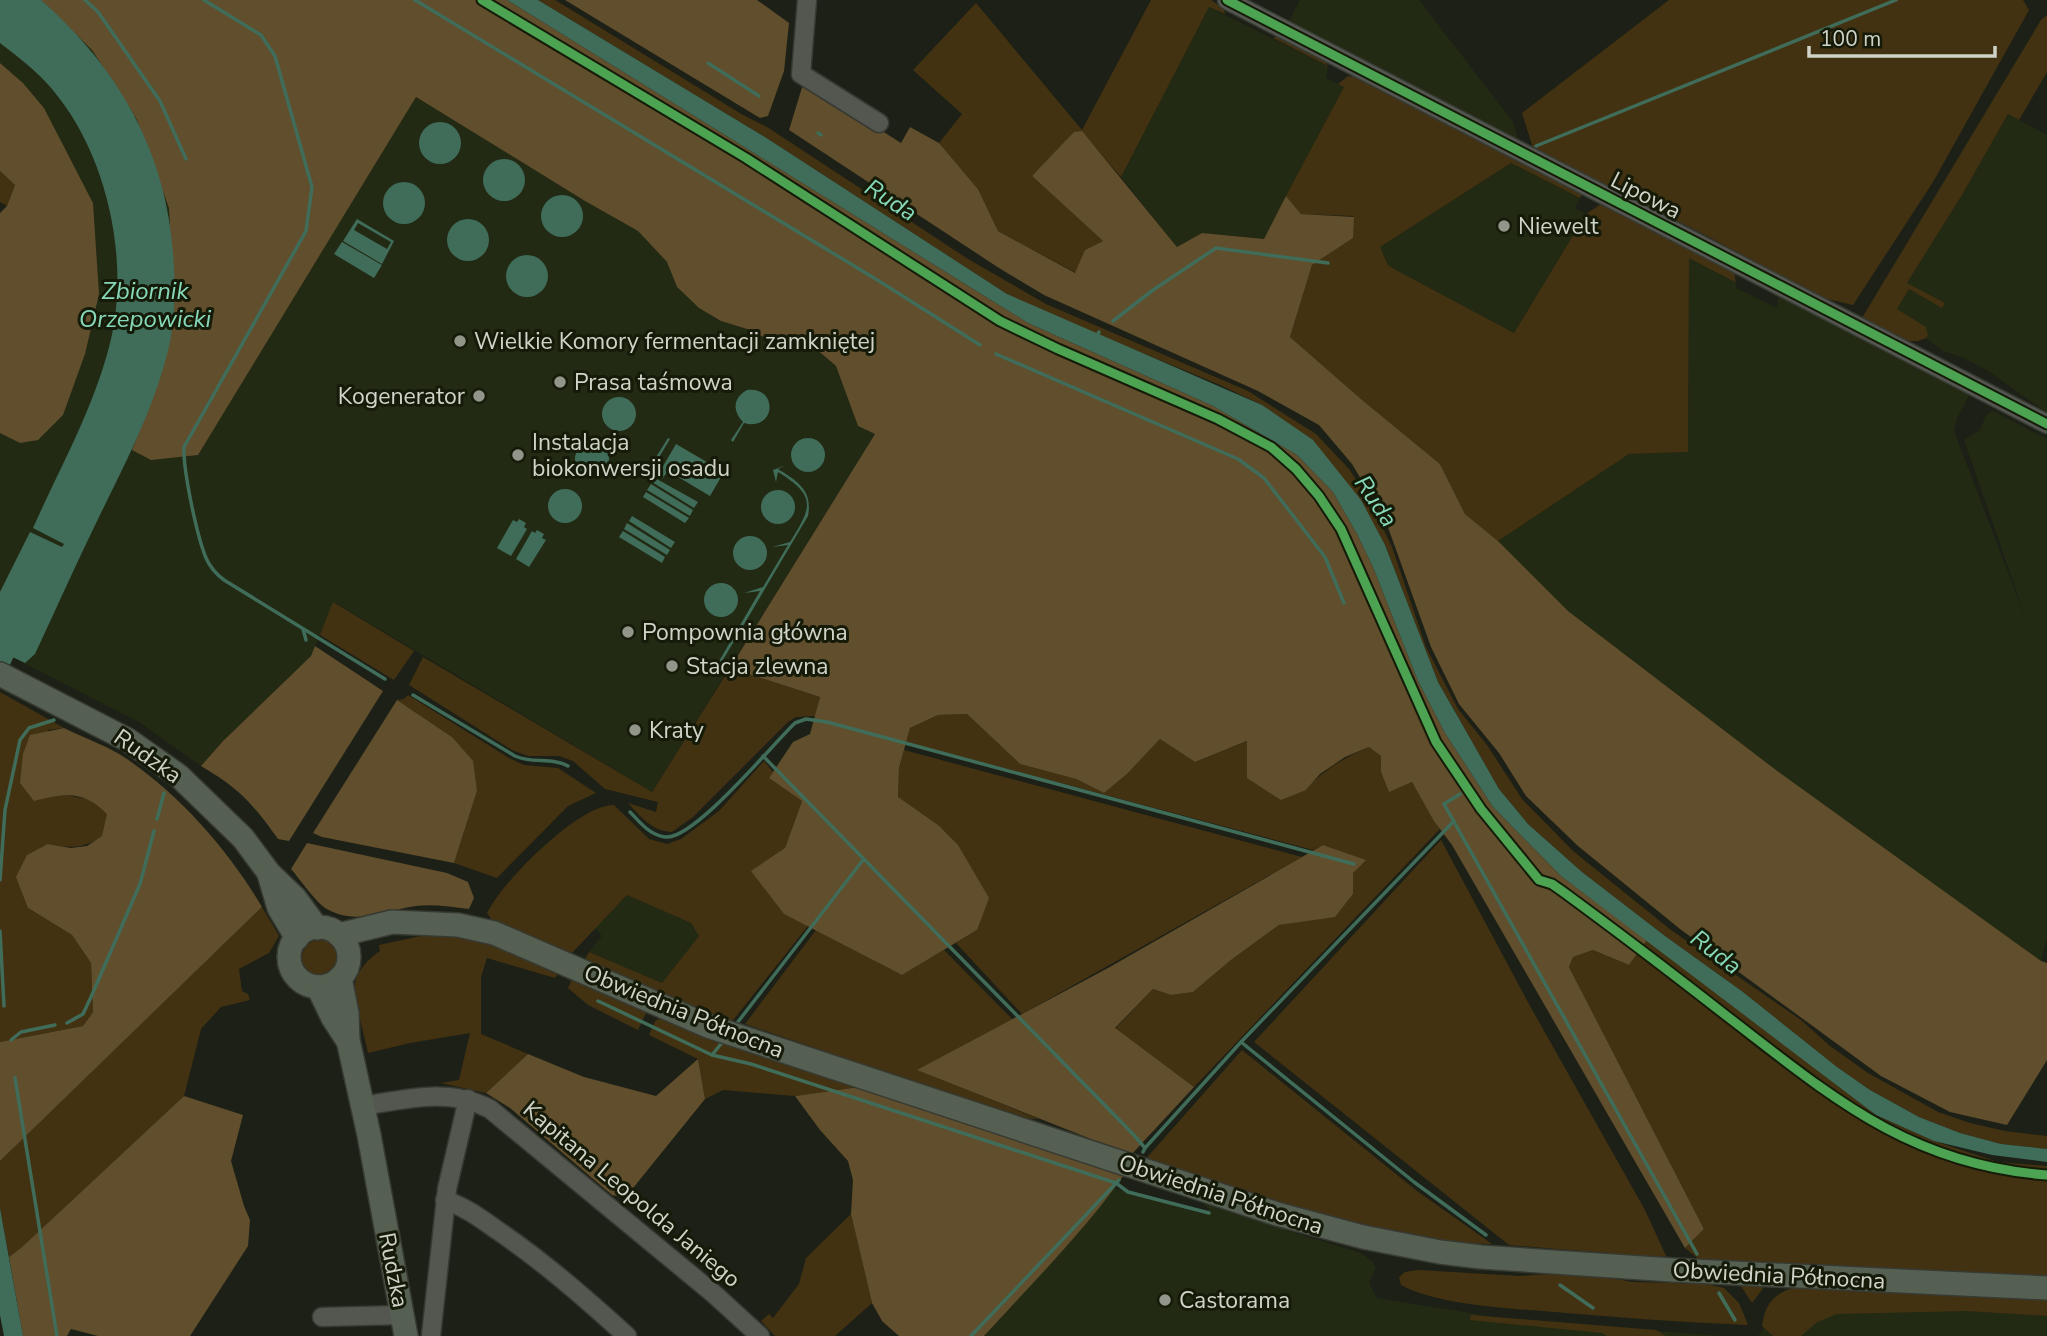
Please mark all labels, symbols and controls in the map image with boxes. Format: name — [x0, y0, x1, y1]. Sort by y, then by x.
scale bar — [1809, 14, 1994, 58]
text: 100 m — [1820, 25, 1881, 53]
street label: Lipowa — [1605, 165, 1686, 226]
water label: Ruda — [859, 171, 923, 229]
place label: Niewelt — [1518, 211, 1599, 242]
marker: Niewelt — [1496, 218, 1512, 234]
water label: Zbiornik Orzepowicki — [79, 275, 212, 335]
place label: Wielkie Komory fermentacji zamkniętej — [474, 326, 875, 357]
marker: Wielkie Komory fermentacji zamkniętej — [452, 333, 468, 349]
place label: Prasa taśmowa — [574, 367, 733, 398]
marker: Prasa taśmowa — [552, 374, 568, 390]
place label: Kogenerator — [338, 381, 466, 412]
marker: Kogenerator — [471, 388, 487, 404]
place label: Instalacja biokonwersji osadu — [532, 427, 730, 484]
marker: Instalacja biokonwersji osadu — [510, 447, 526, 463]
water label: Ruda — [1347, 469, 1405, 533]
place label: Pompownia główna — [642, 617, 848, 648]
marker: Pompownia główna — [620, 624, 636, 640]
place label: Stacja zlewna — [686, 651, 829, 682]
marker: Stacja zlewna — [664, 658, 680, 674]
place label: Kraty — [649, 715, 704, 746]
street label: Rudzka — [108, 722, 188, 791]
marker: Kraty — [627, 722, 643, 738]
water label: Ruda — [1684, 922, 1748, 982]
street label: Obwiednia Północna — [579, 957, 788, 1066]
street label: Kapitana Leopolda Janiego — [516, 1094, 747, 1295]
street label: Obwiednia Północna — [1115, 1147, 1327, 1242]
street label: Rudzka — [371, 1230, 416, 1310]
street label: Obwiednia Północna — [1672, 1254, 1886, 1297]
place label: Castorama — [1179, 1285, 1290, 1316]
marker: Castorama — [1157, 1292, 1173, 1308]

